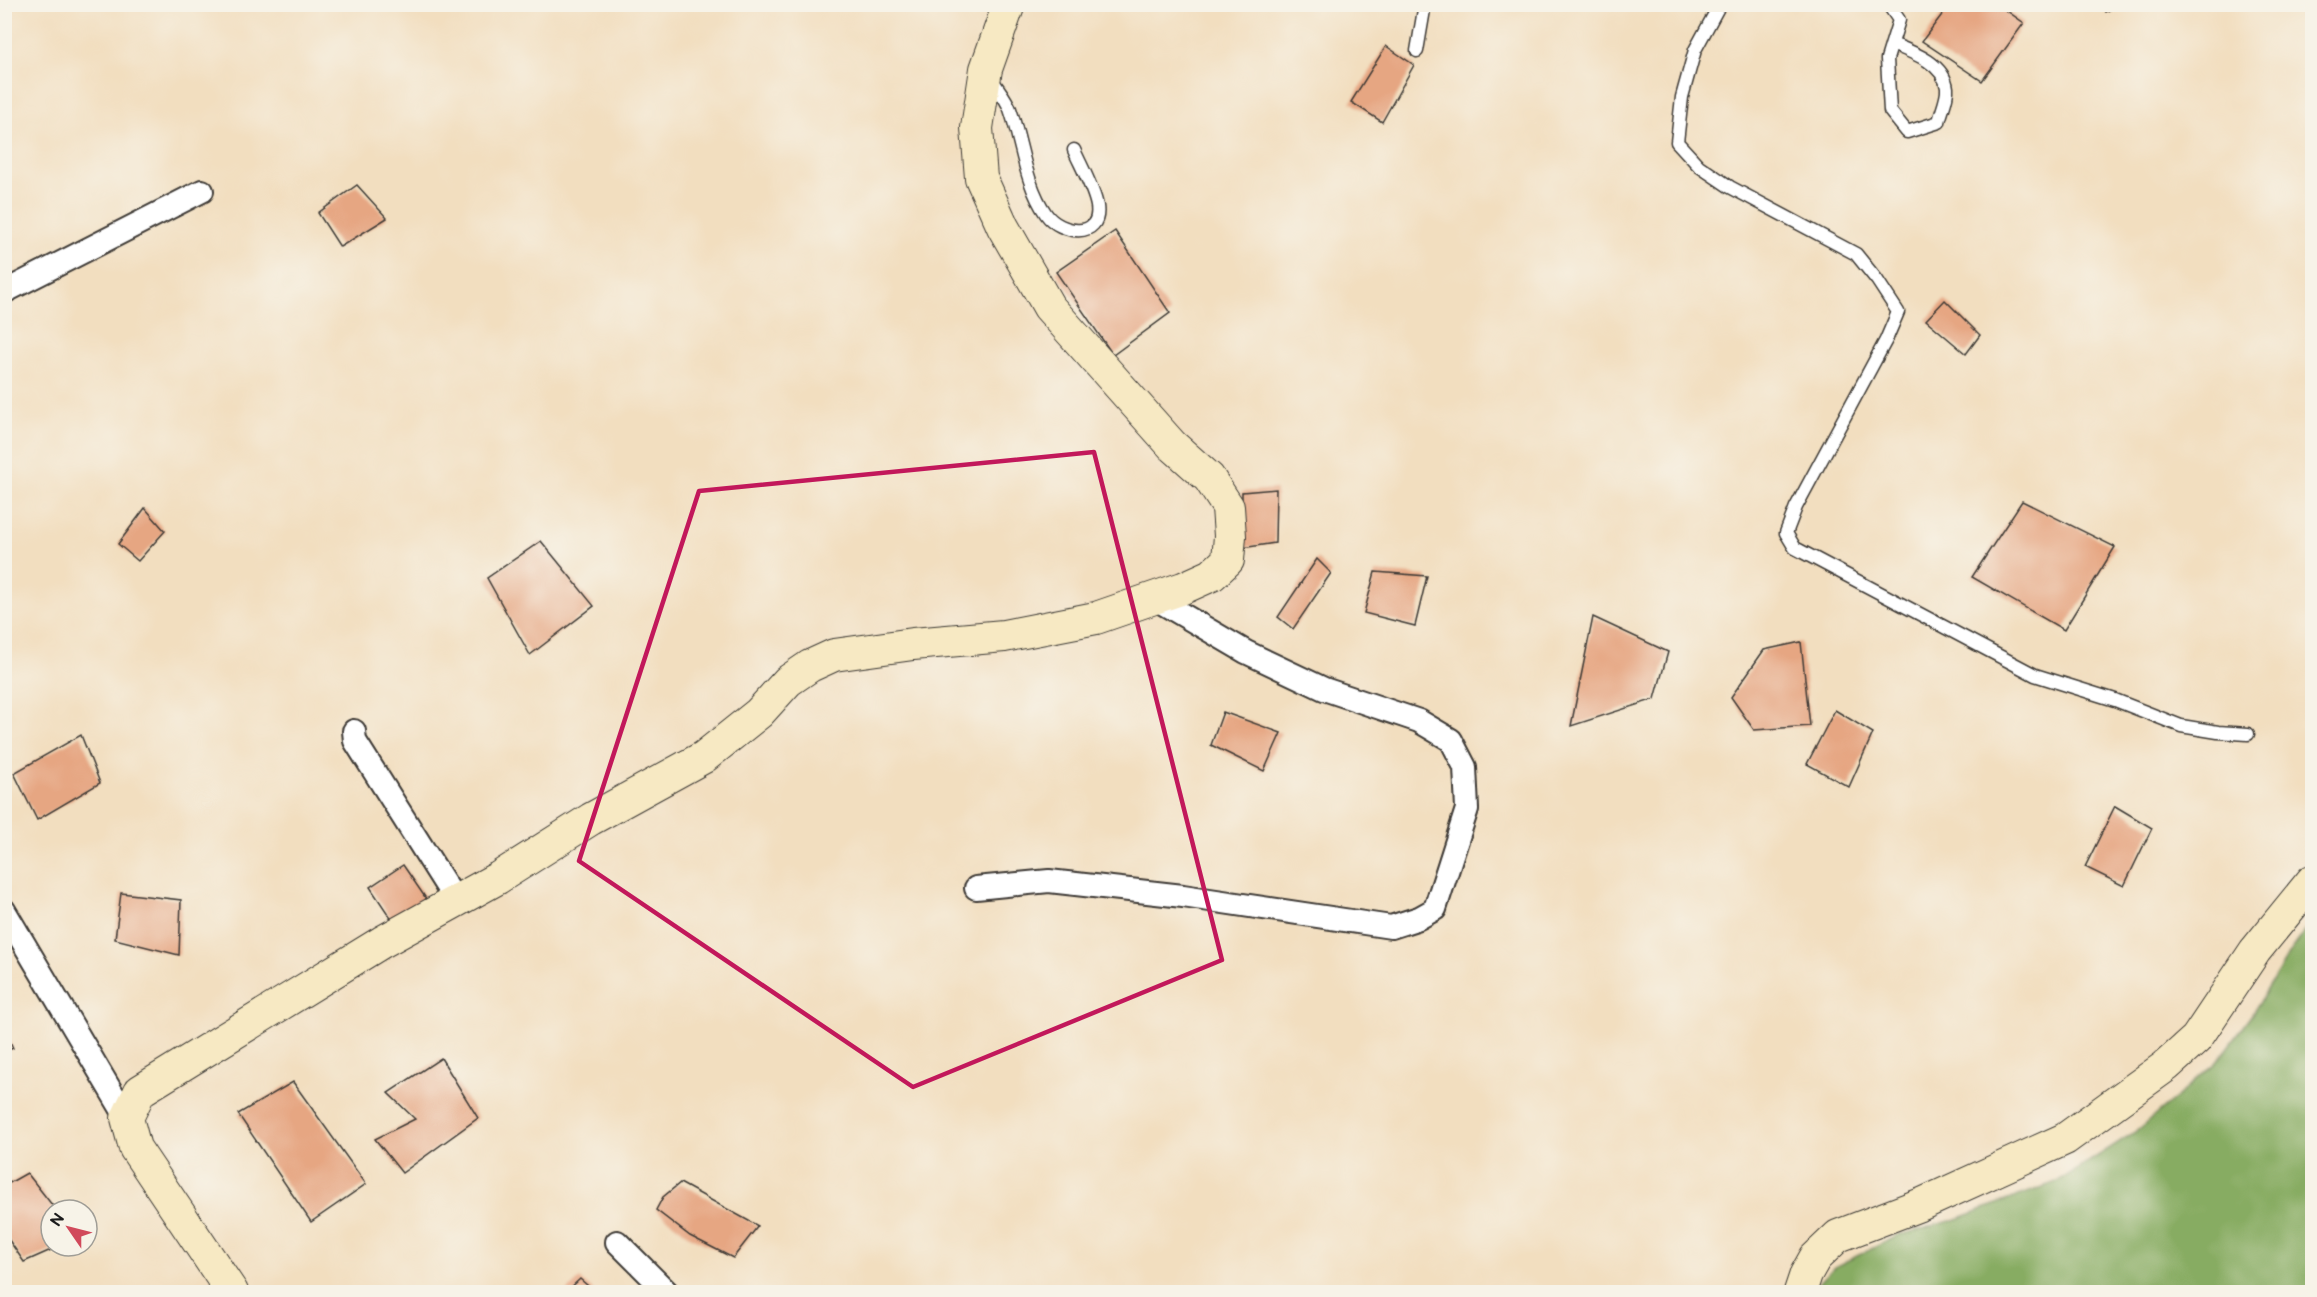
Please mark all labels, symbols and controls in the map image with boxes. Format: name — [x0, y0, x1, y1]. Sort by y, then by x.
north arrow — [39, 1198, 99, 1258]
text: N — [47, 1210, 69, 1231]

